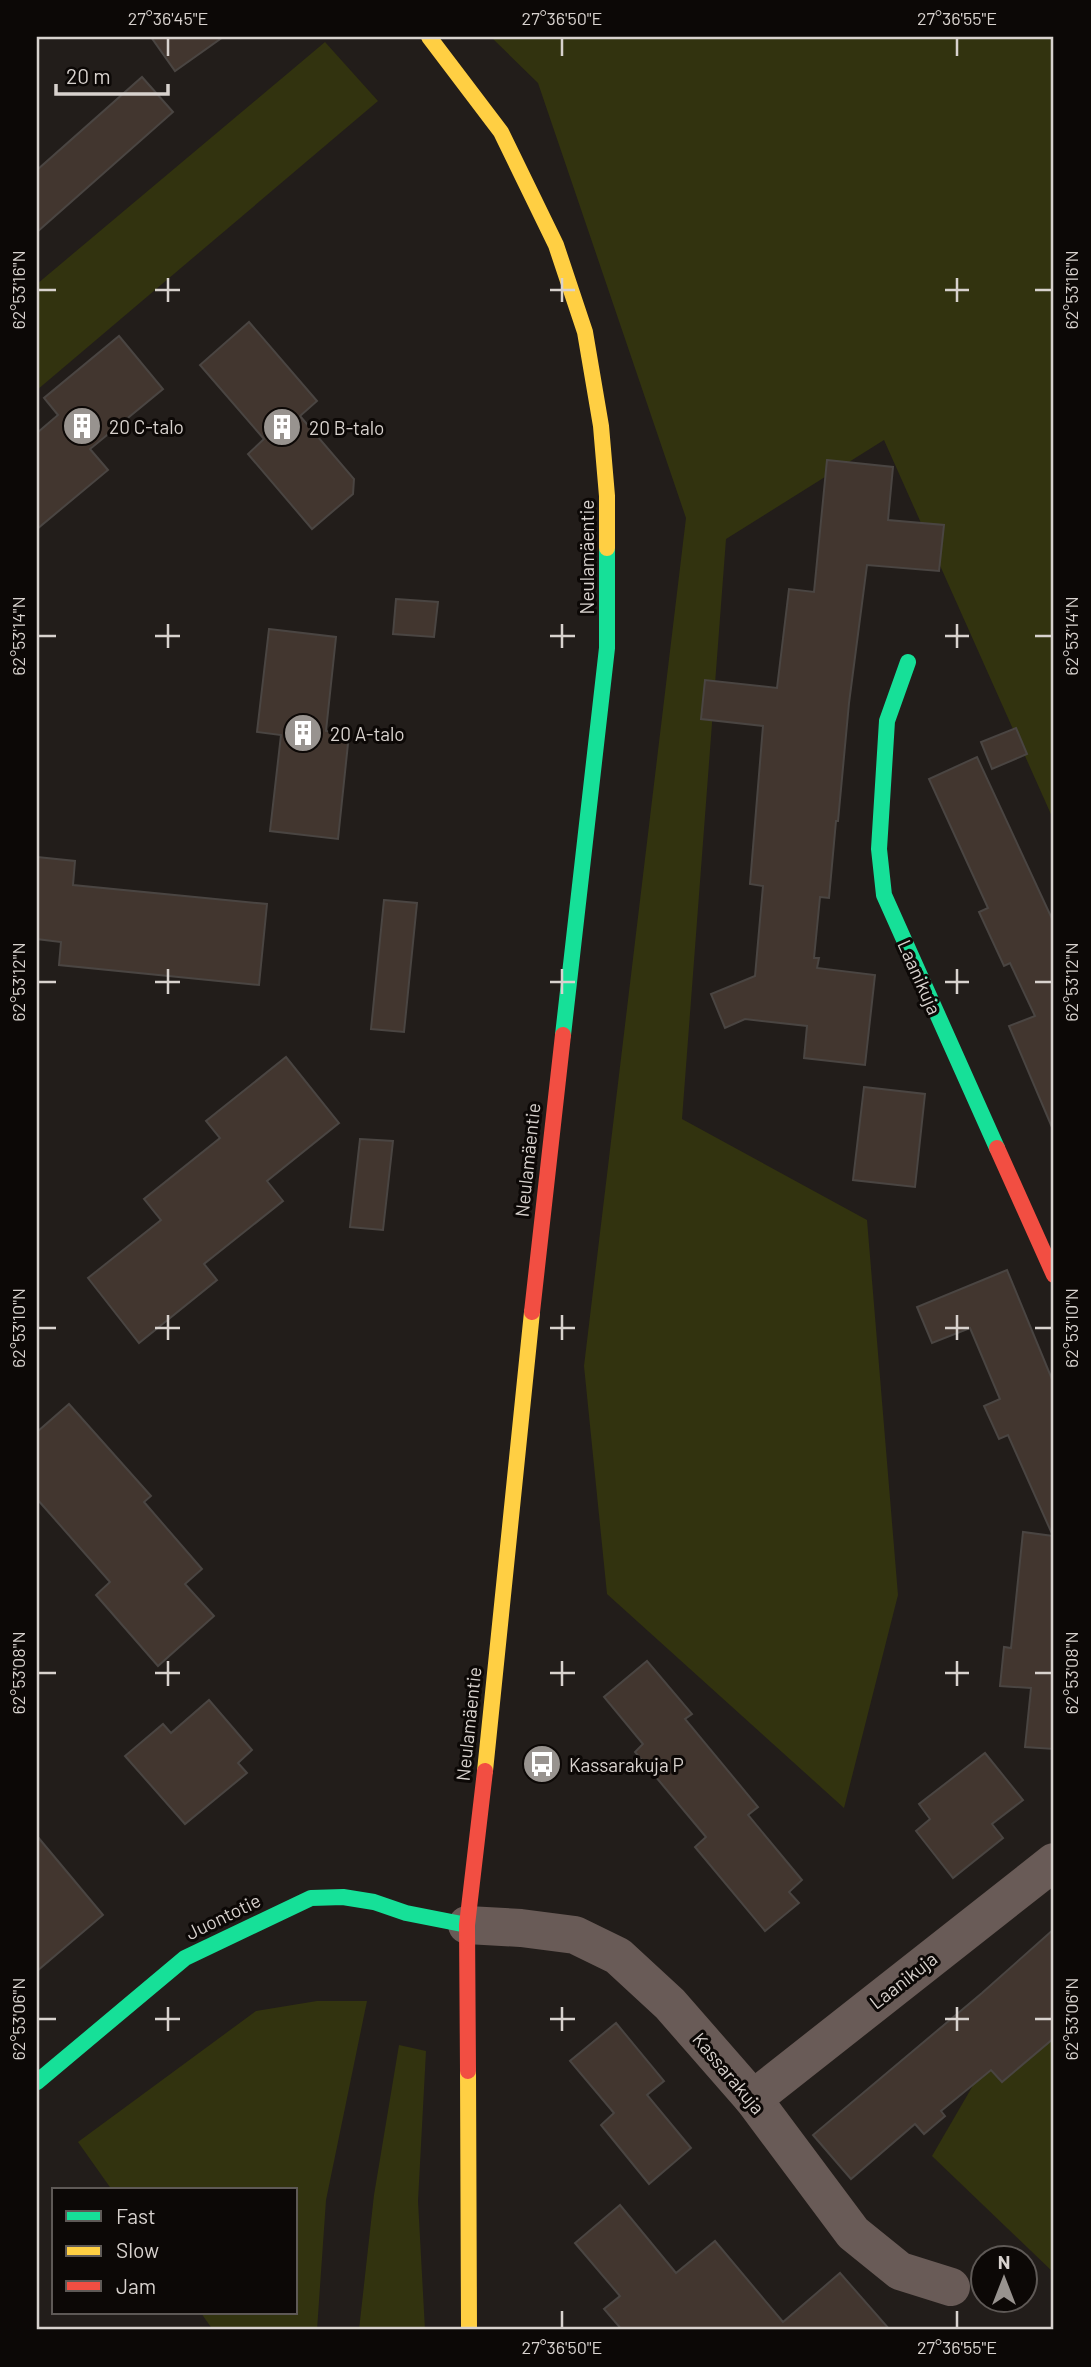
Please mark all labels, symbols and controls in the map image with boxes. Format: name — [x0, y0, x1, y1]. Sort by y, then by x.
text: 27°36'45"E — [128, 7, 208, 29]
text: 27°36'50"E — [522, 7, 602, 29]
text: 27°36'55"E — [917, 7, 997, 29]
scale bar — [56, 52, 168, 96]
text: 20 m — [66, 63, 111, 88]
text: 62°53'16"N — [7, 250, 29, 330]
text: 62°53'16"N — [1060, 250, 1082, 330]
building icon: 20 C-talo — [61, 405, 103, 447]
building icon: 20 B-talo — [261, 406, 303, 448]
place label: 20 C-talo — [109, 415, 184, 438]
place label: 20 B-talo — [309, 416, 384, 439]
street label: Neulamäentie — [575, 500, 598, 614]
text: 62°53'14"N — [7, 596, 29, 676]
text: 62°53'14"N — [1060, 596, 1082, 676]
building icon: 20 A-talo — [282, 712, 324, 754]
place label: 20 A-talo — [330, 722, 405, 745]
street label: Laanikuja — [893, 936, 947, 1018]
text: 62°53'12"N — [7, 942, 29, 1022]
text: 62°53'12"N — [1060, 942, 1082, 1022]
street label: Neulamäentie — [510, 1102, 544, 1218]
text: 62°53'10"N — [7, 1288, 29, 1368]
text: 62°53'10"N — [1060, 1288, 1082, 1368]
text: 62°53'08"N — [7, 1631, 29, 1715]
text: 62°53'08"N — [1060, 1631, 1082, 1715]
street label: Neulamäentie — [451, 1666, 485, 1782]
bus stop icon: Kassarakuja P — [521, 1743, 563, 1785]
place label: Kassarakuja P — [569, 1753, 684, 1776]
street label: Juontotie — [182, 1888, 264, 1944]
street label: Laanikuja — [865, 1947, 941, 2013]
text: 62°53'06"N — [7, 1977, 29, 2061]
text: 62°53'06"N — [1060, 1977, 1082, 2061]
street label: Kassarakuja — [688, 2027, 770, 2119]
legend — [52, 2188, 298, 2314]
text: Fast — [116, 2203, 156, 2228]
text: Slow — [116, 2237, 159, 2262]
north arrow — [968, 2244, 1038, 2314]
text: N — [998, 2250, 1010, 2273]
text: Jam — [116, 2273, 156, 2298]
text: 27°36'50"E — [522, 2336, 602, 2358]
text: 27°36'55"E — [917, 2336, 997, 2358]

